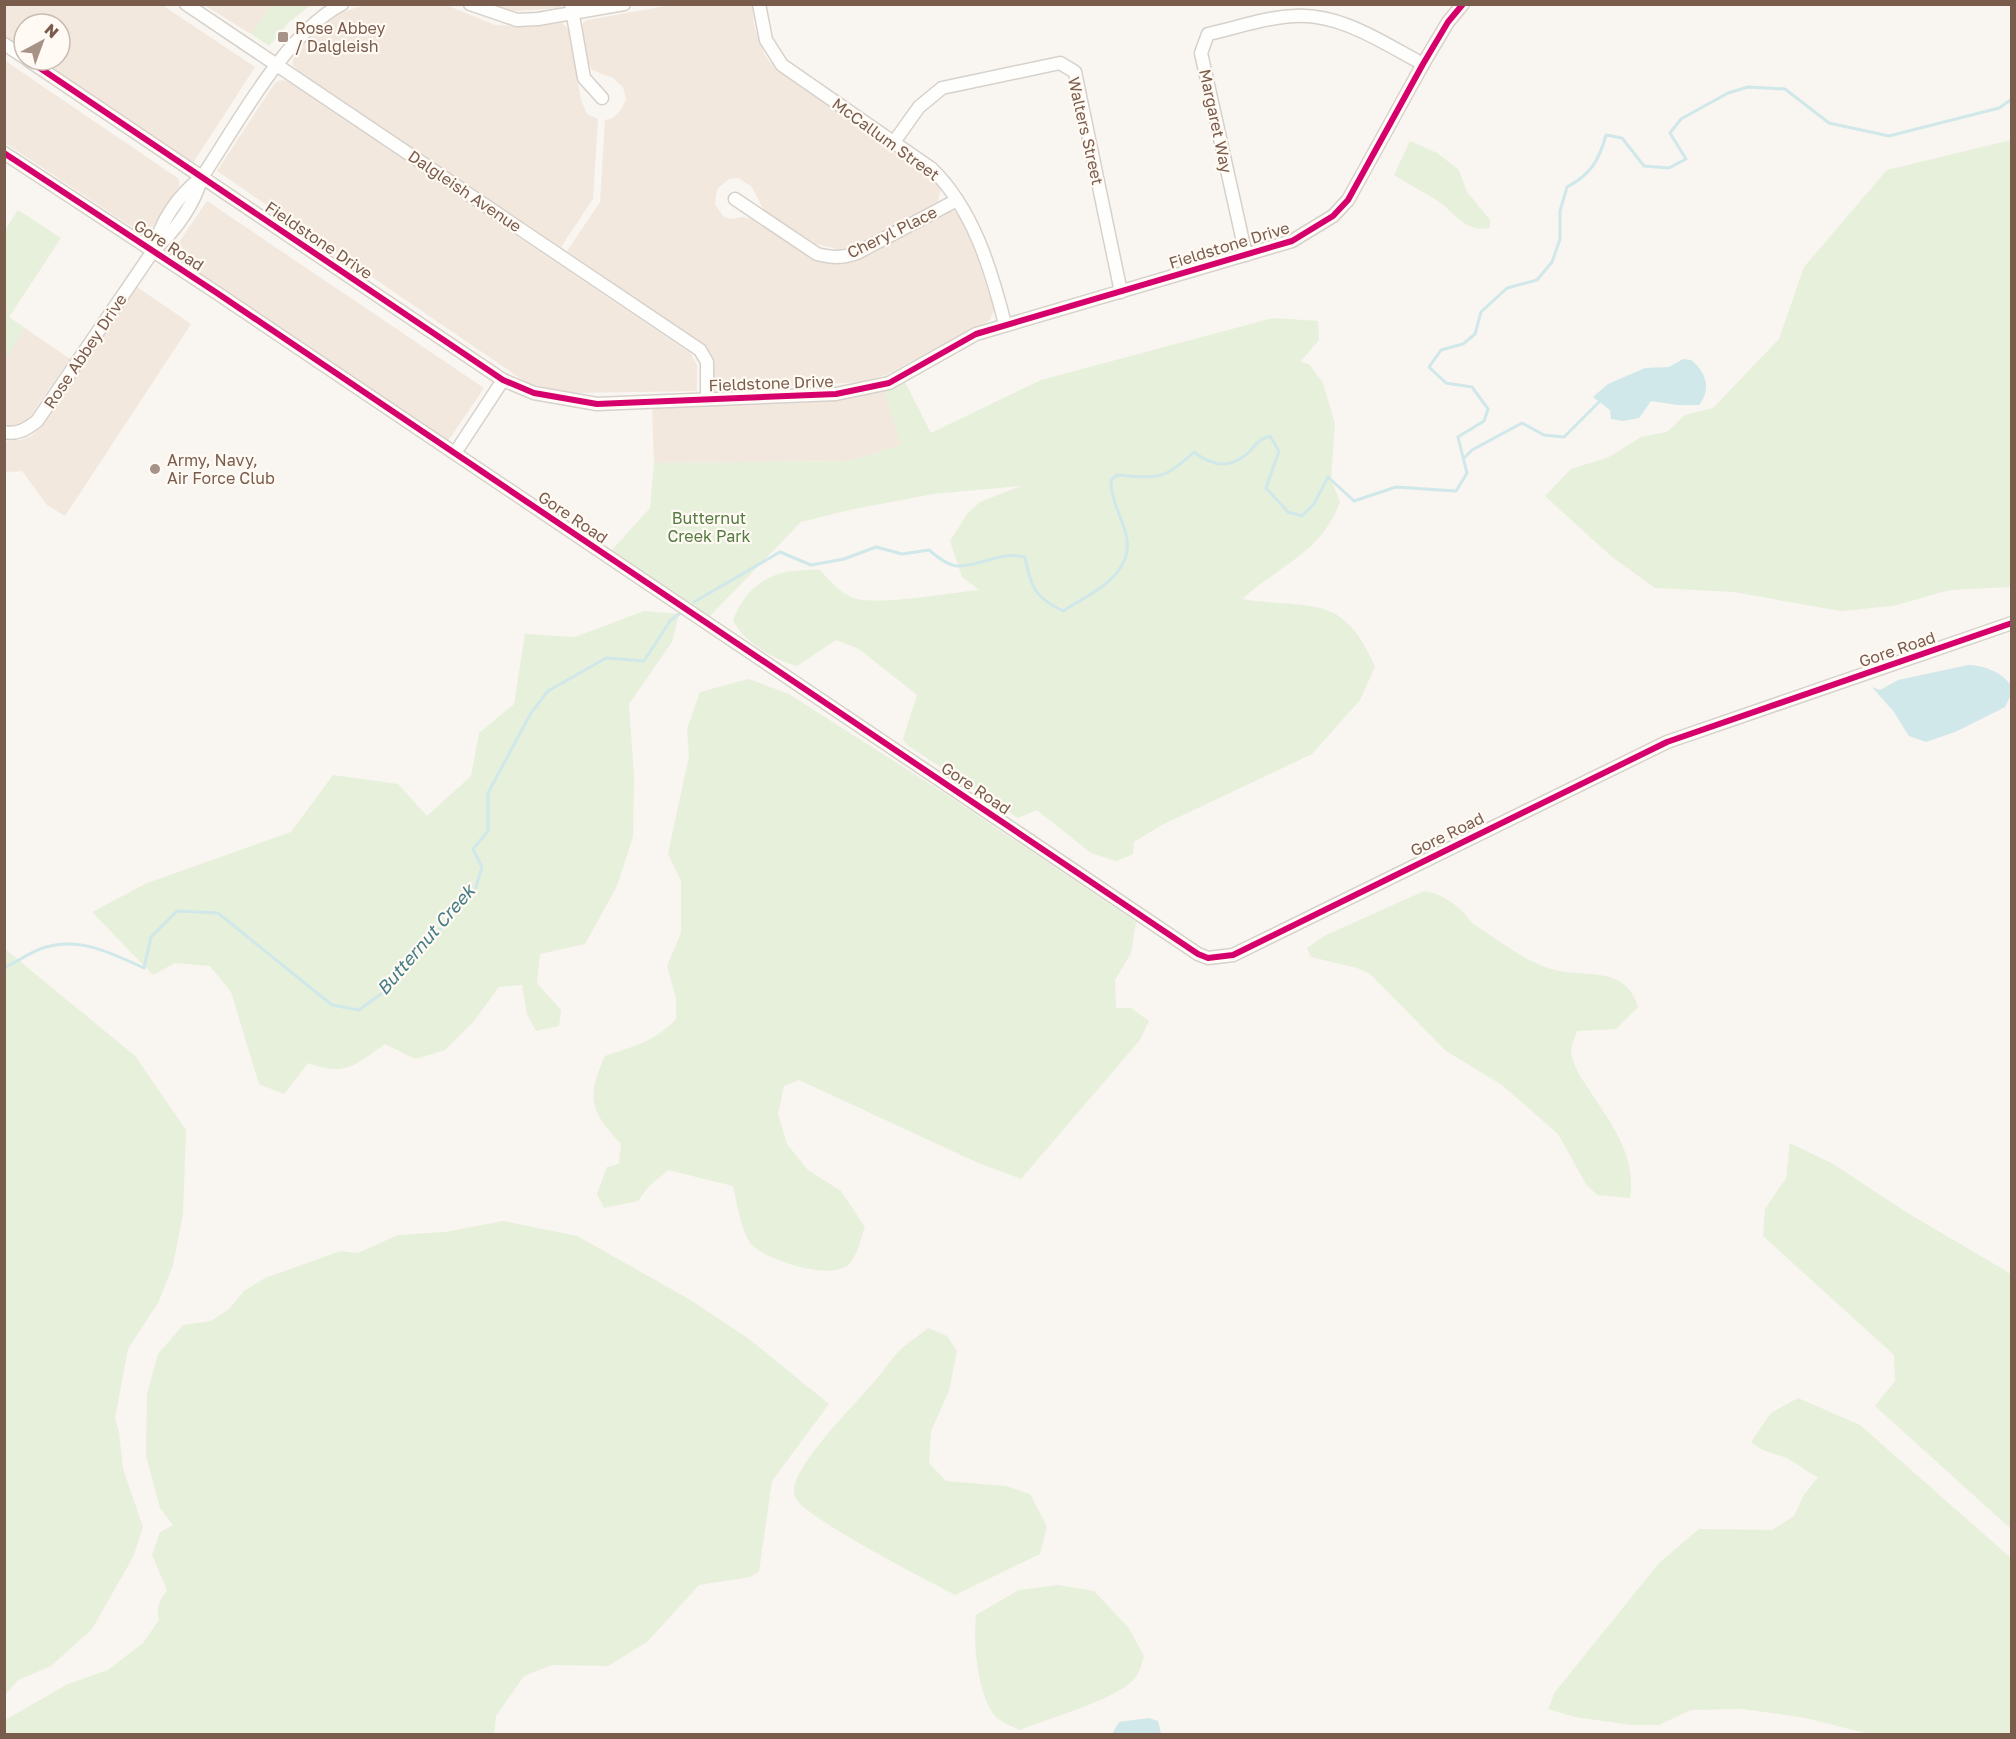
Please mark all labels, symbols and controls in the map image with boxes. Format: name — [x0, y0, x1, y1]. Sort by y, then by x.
north arrow — [12, 12, 72, 72]
place label: Rose Abbey / Dalgleish — [295, 18, 385, 56]
text: N — [41, 19, 63, 42]
marker: Rose Abbey / Dalgleish — [276, 30, 290, 44]
street label: Margaret Way — [1195, 67, 1237, 175]
street label: Walters Street — [1064, 75, 1108, 187]
street label: McCallum Street — [828, 93, 944, 185]
street label: Dalgleish Avenue — [405, 146, 525, 236]
street label: Fieldstone Drive — [262, 197, 376, 283]
street label: Cheryl Place — [844, 202, 940, 262]
street label: Gore Road — [130, 215, 208, 275]
street label: Fieldstone Drive — [1166, 217, 1292, 273]
street label: Rose Abbey Drive — [39, 290, 131, 412]
street label: Fieldstone Drive — [708, 371, 834, 395]
place label: Army, Navy, Air Force Club — [167, 450, 275, 488]
marker: Army, Navy, Air Force Club — [148, 462, 162, 476]
street label: Gore Road — [534, 486, 612, 548]
park label: Butternut Creek Park — [667, 508, 751, 546]
street label: Gore Road — [1856, 627, 1938, 671]
street label: Gore Road — [937, 757, 1015, 819]
street label: Gore Road — [1407, 808, 1487, 860]
water label: Butternut Creek — [372, 879, 480, 999]

